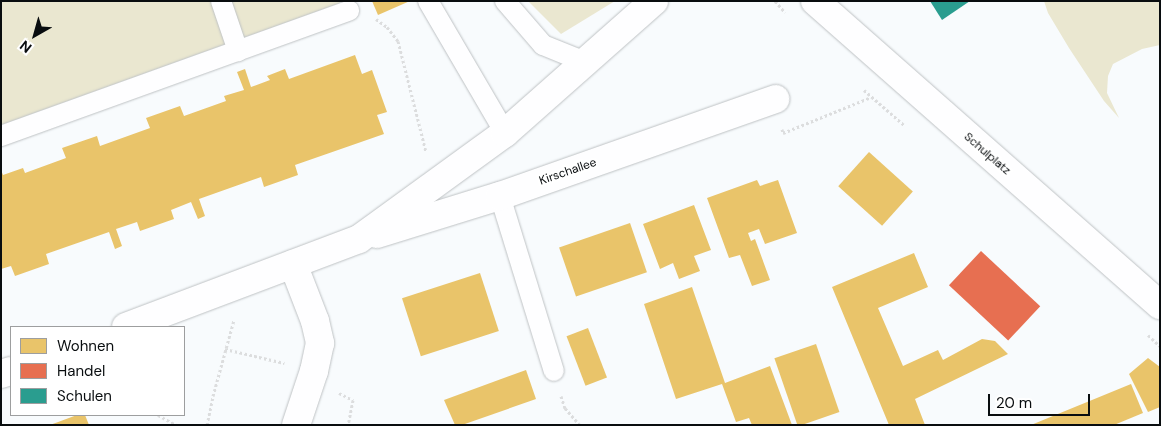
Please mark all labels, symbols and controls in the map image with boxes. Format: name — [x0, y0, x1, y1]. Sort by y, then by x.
north arrow — [10, 10, 60, 60]
text: N — [16, 37, 35, 57]
street label: Schulplatz — [961, 130, 1013, 178]
street label: Kirschallee — [537, 155, 599, 189]
legend — [10, 326, 185, 416]
text: Wohnen — [57, 336, 114, 356]
text: Handel — [57, 361, 105, 381]
scale bar — [991, 384, 1094, 416]
text: Schulen — [57, 386, 112, 406]
text: 20 m — [996, 393, 1032, 413]

